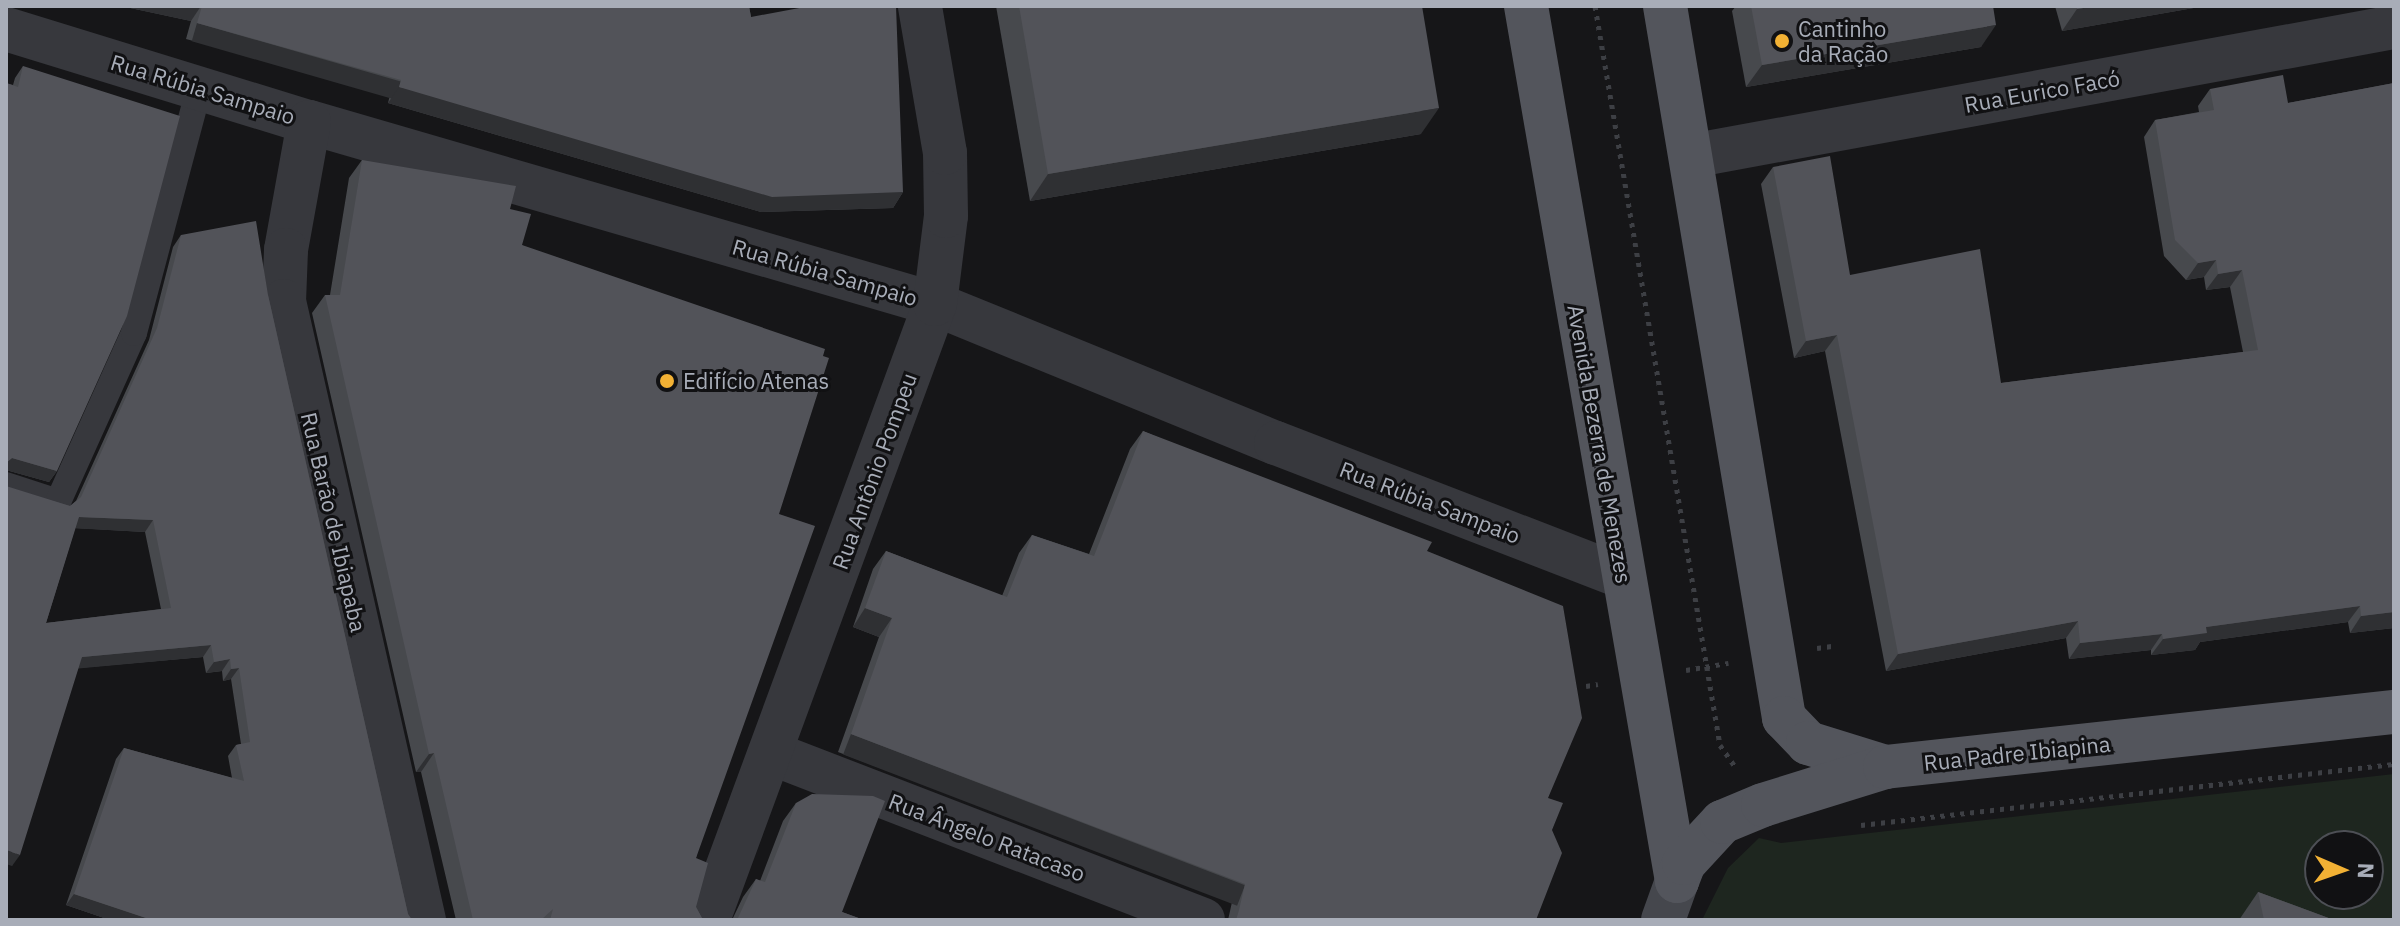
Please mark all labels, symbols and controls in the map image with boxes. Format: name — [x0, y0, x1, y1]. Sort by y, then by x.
place label: Cantinho da Ração — [1798, 15, 1888, 66]
marker: Cantinho da Ração — [1773, 32, 1791, 50]
street label: Rua Rúbia Sampaio — [108, 48, 298, 130]
street label: Rua Eurico Facó — [1962, 64, 2122, 118]
street label: Rua Rúbia Sampaio — [729, 233, 921, 311]
street label: Avenida Bezerra de Menezes — [1562, 303, 1638, 585]
place label: Edifício Atenas — [683, 368, 829, 394]
street label: Rua Antônio Pompeu — [826, 369, 922, 573]
marker: Edifício Atenas — [658, 372, 676, 390]
street label: Rua Barão de Ibiapaba — [296, 410, 372, 634]
street label: Rua Rúbia Sampaio — [1336, 455, 1524, 549]
street label: Rua Padre Ibiapina — [1922, 730, 2112, 776]
street label: Rua Ângelo Ratacaso — [885, 787, 1089, 887]
north arrow — [2304, 830, 2384, 910]
text: N — [2352, 862, 2381, 879]

